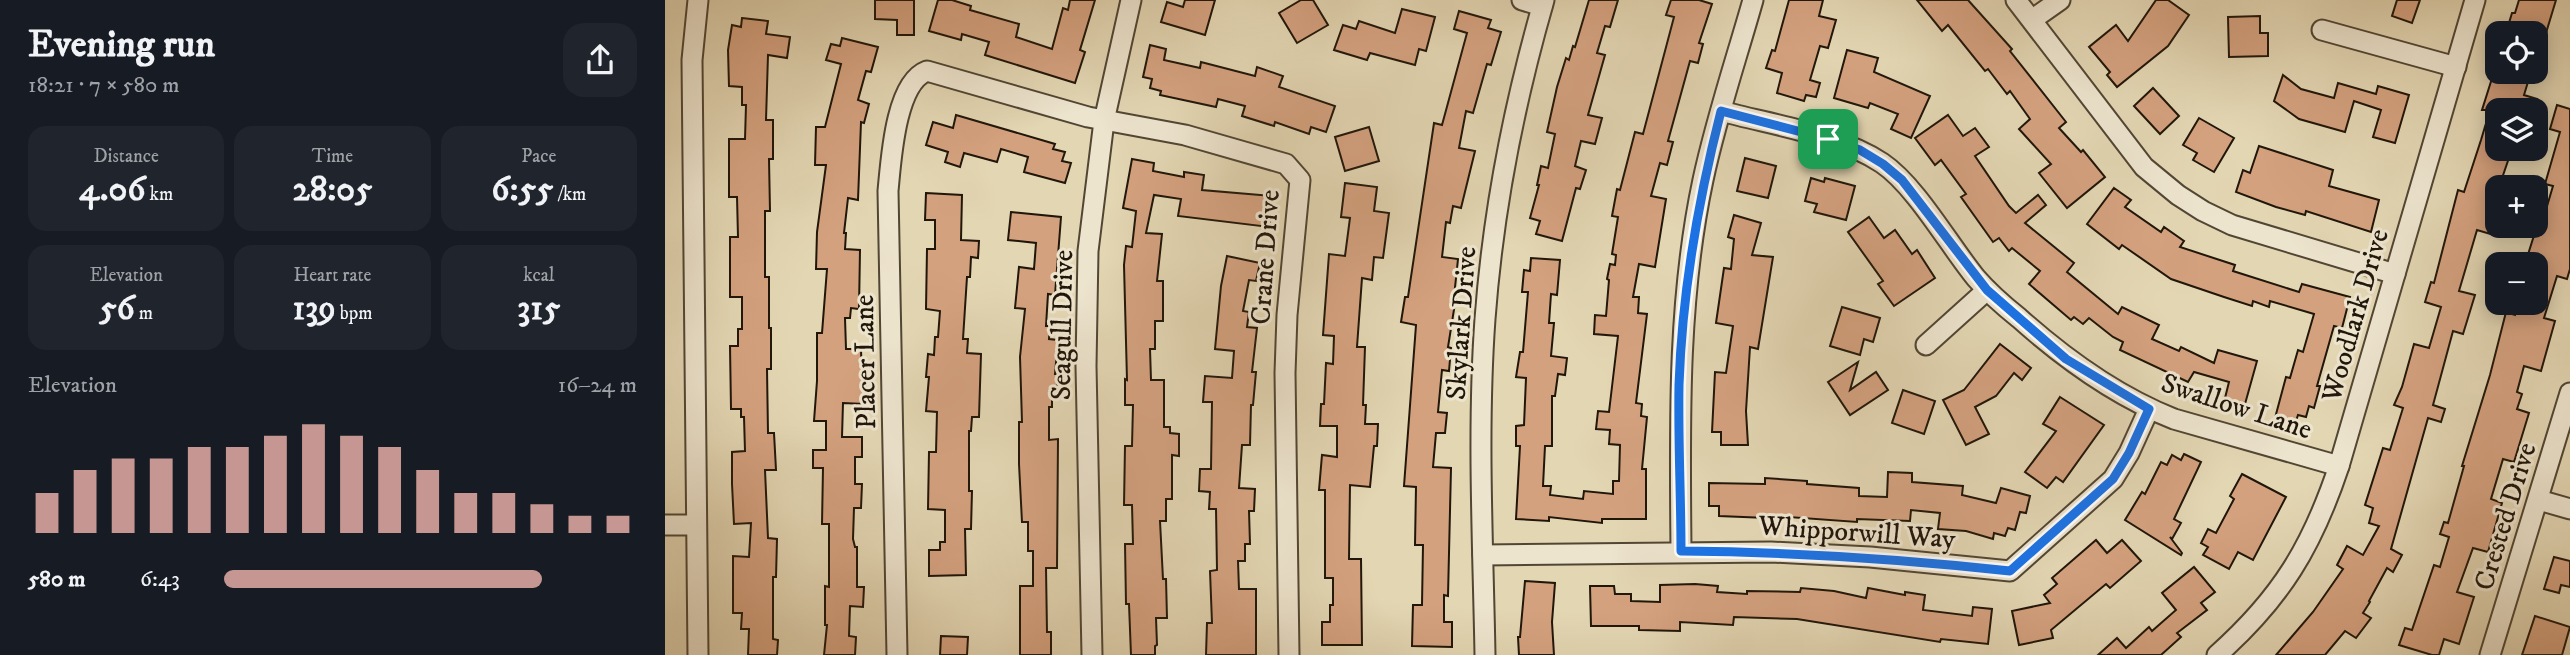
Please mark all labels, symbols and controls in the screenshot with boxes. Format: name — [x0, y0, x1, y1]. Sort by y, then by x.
text: Evening run — [28, 21, 215, 69]
map controls — [2485, 21, 2548, 315]
button: locate — [2485, 21, 2548, 84]
button: share — [563, 23, 637, 97]
text: 18:21 · 7 × 580 m — [28, 71, 180, 100]
button: layers — [2485, 98, 2548, 161]
pin — [1798, 109, 1858, 169]
icon: arrive — [1809, 120, 1847, 158]
text: Distance — [93, 145, 159, 168]
text: Time — [312, 145, 353, 168]
text: Pace — [521, 145, 556, 168]
text: 4.06 — [79, 168, 145, 212]
text: 28:05 — [292, 168, 373, 212]
text: 6:55 — [491, 168, 553, 212]
button: + — [2485, 175, 2548, 238]
text: km — [145, 183, 173, 206]
text: /km — [553, 183, 586, 206]
street label: Crane Drive — [1243, 188, 1288, 326]
street label: Woodlark Drive — [2314, 225, 2397, 407]
street label: Skylark Drive — [1439, 245, 1484, 401]
street label: Seagull Drive — [1044, 249, 1081, 401]
button: − — [2485, 252, 2548, 315]
text: Elevation — [89, 264, 163, 287]
text: Heart rate — [294, 264, 371, 287]
text: kcal — [523, 264, 554, 287]
text: 56 — [99, 287, 135, 331]
text: 139 — [292, 287, 336, 331]
text: 315 — [517, 287, 560, 331]
street label: Placer Lane — [847, 294, 884, 430]
text: m — [135, 302, 153, 325]
text: bpm — [336, 302, 373, 325]
street label: Swallow Lane — [2157, 366, 2316, 447]
text: Elevation — [28, 371, 117, 400]
text: 16–24 m — [558, 371, 637, 400]
street label: Crested Drive — [2466, 438, 2544, 595]
street label: Whipporwill Way — [1756, 508, 1957, 557]
text: 580 m — [28, 565, 85, 594]
text: 6:43 — [140, 565, 180, 594]

